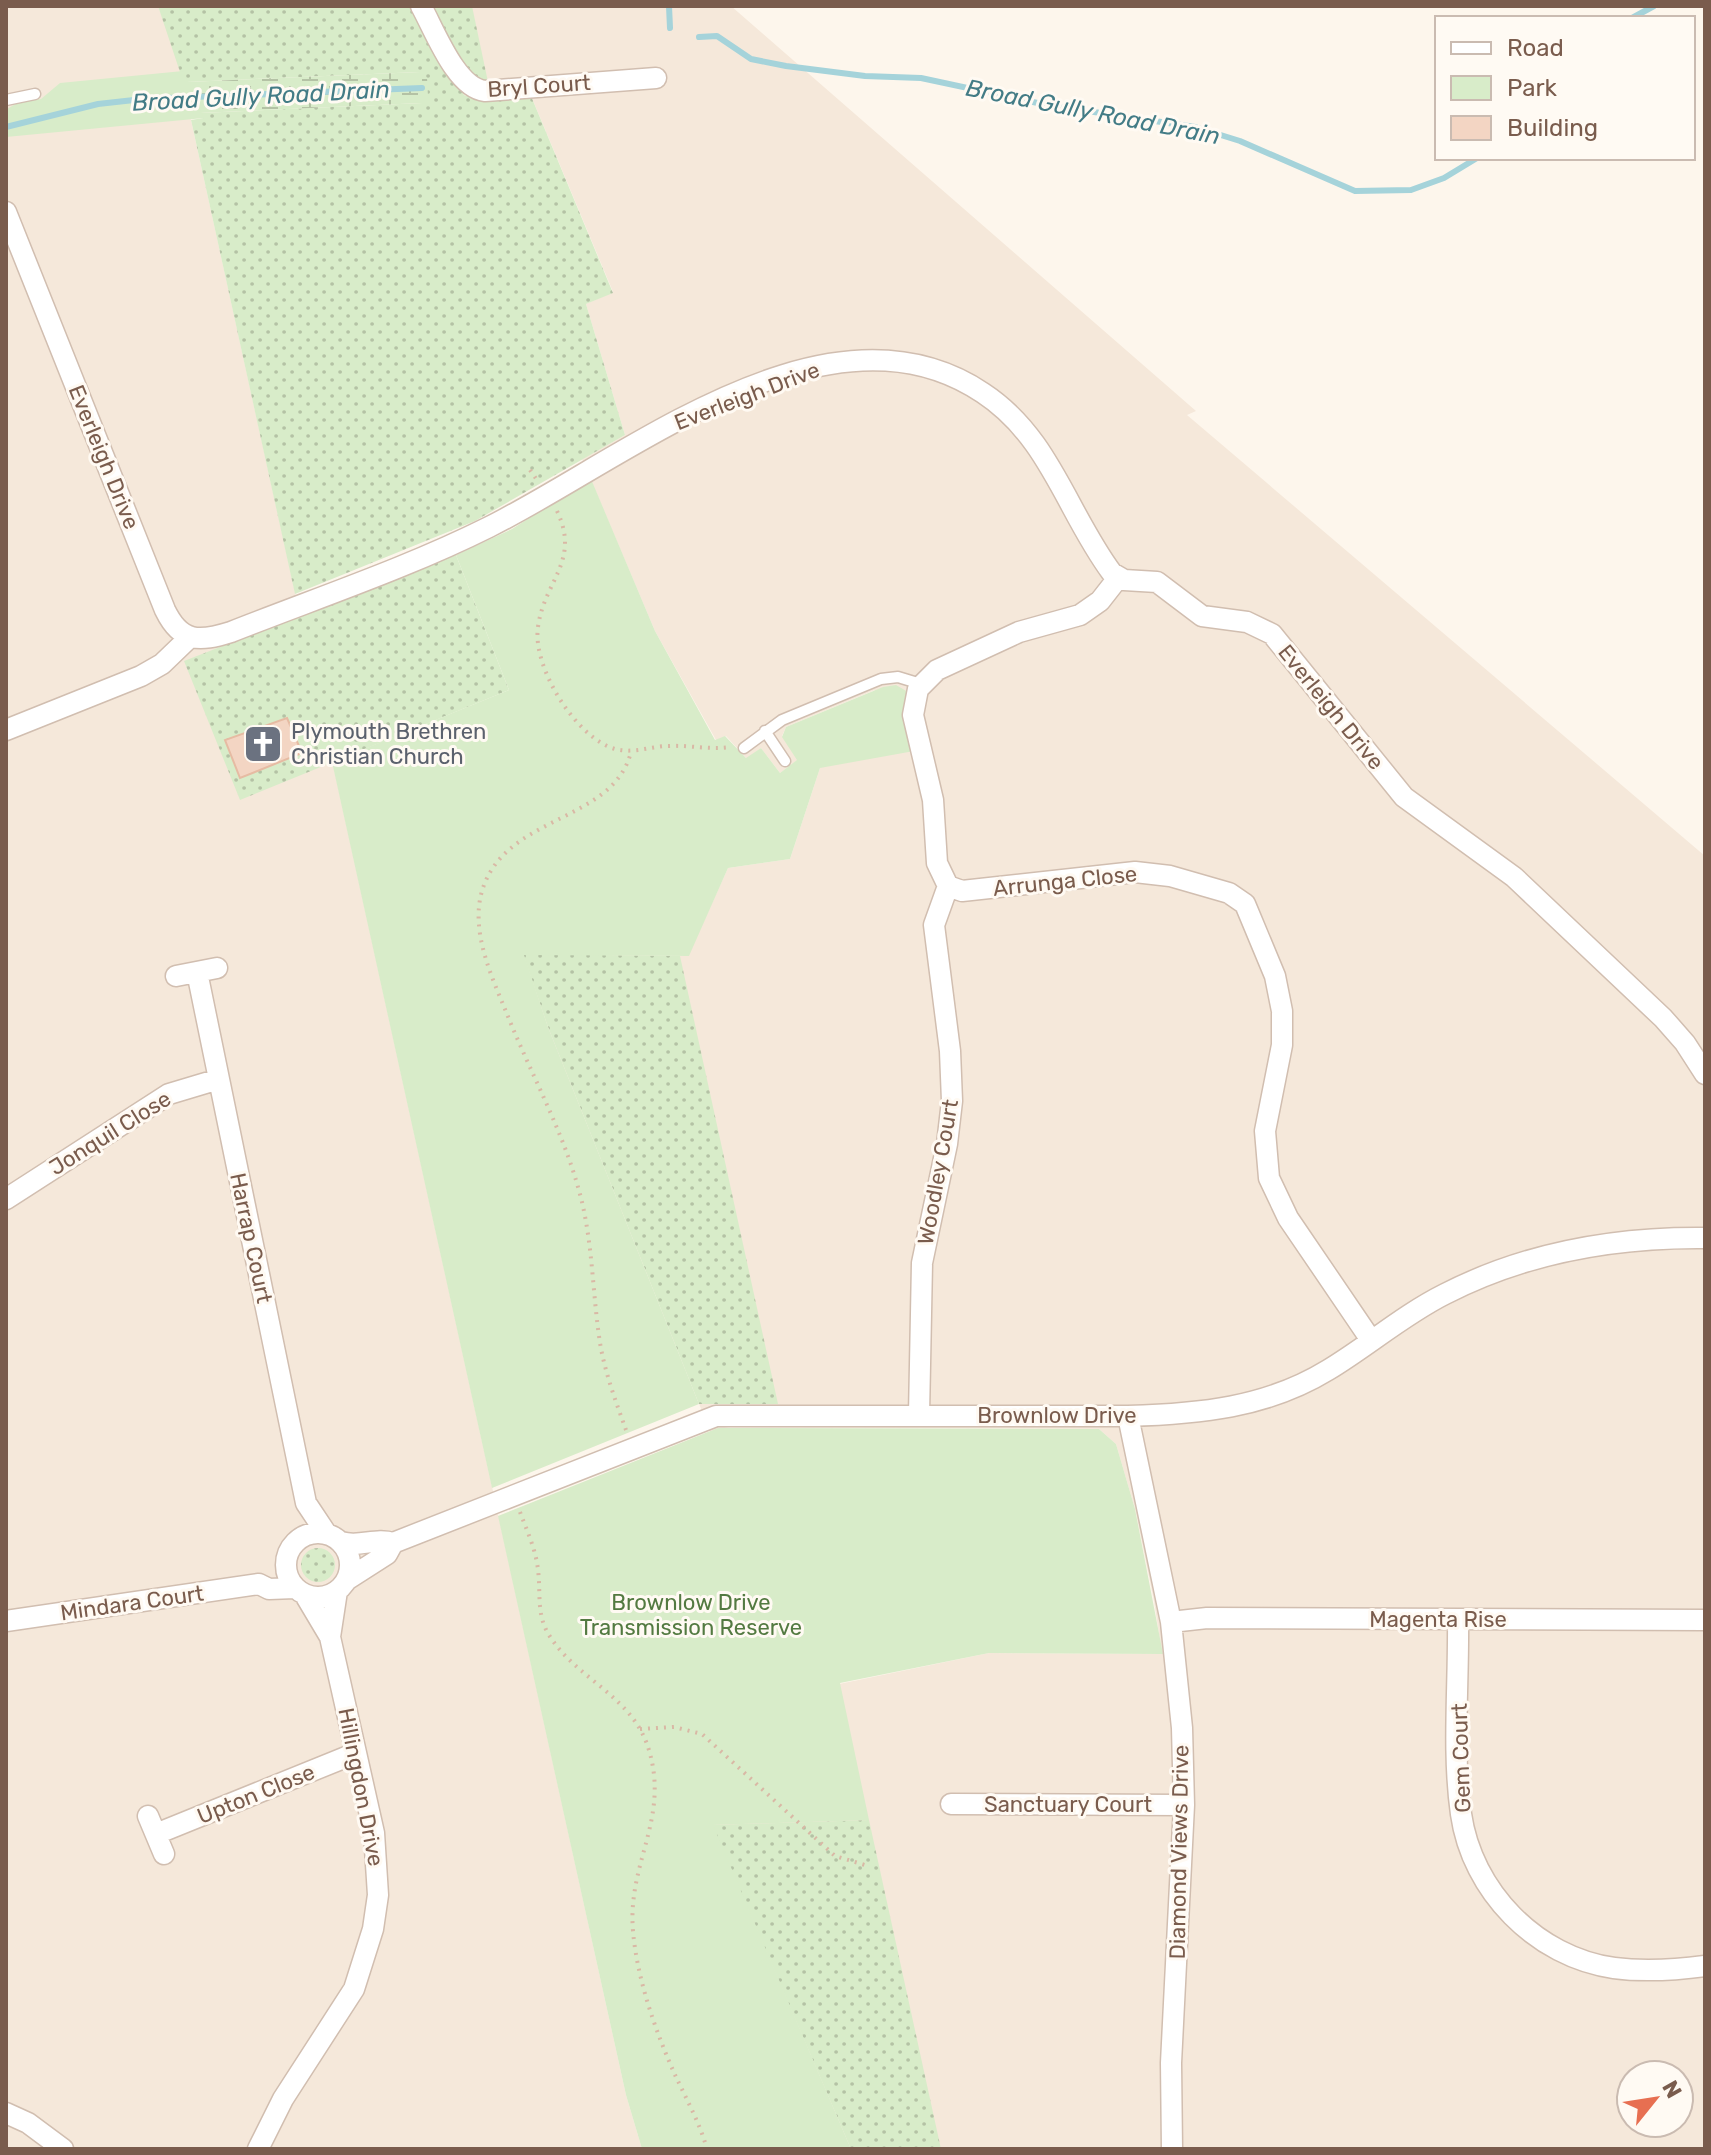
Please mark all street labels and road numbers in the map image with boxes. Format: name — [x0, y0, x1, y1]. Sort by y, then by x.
street label: Bryl Court — [486, 69, 592, 103]
street label: Everleigh Drive — [671, 356, 823, 436]
street label: Everleigh Drive — [63, 381, 145, 533]
street label: Everleigh Drive — [1272, 639, 1390, 775]
street label: Arrunga Close — [992, 860, 1138, 902]
street label: Jonquil Close — [44, 1085, 176, 1181]
street label: Woodley Court — [912, 1097, 964, 1247]
street label: Harrap Court — [224, 1170, 278, 1306]
street label: Brownlow Drive — [977, 1402, 1137, 1429]
street label: Mindara Court — [59, 1580, 206, 1626]
street label: Magenta Rise — [1369, 1606, 1507, 1633]
street label: Gem Court — [1446, 1702, 1476, 1813]
street label: Hillingdon Drive — [332, 1705, 390, 1869]
street label: Diamond Views Drive — [1164, 1744, 1194, 1960]
street label: Upton Close — [193, 1758, 319, 1830]
street label: Sanctuary Court — [984, 1791, 1152, 1818]

